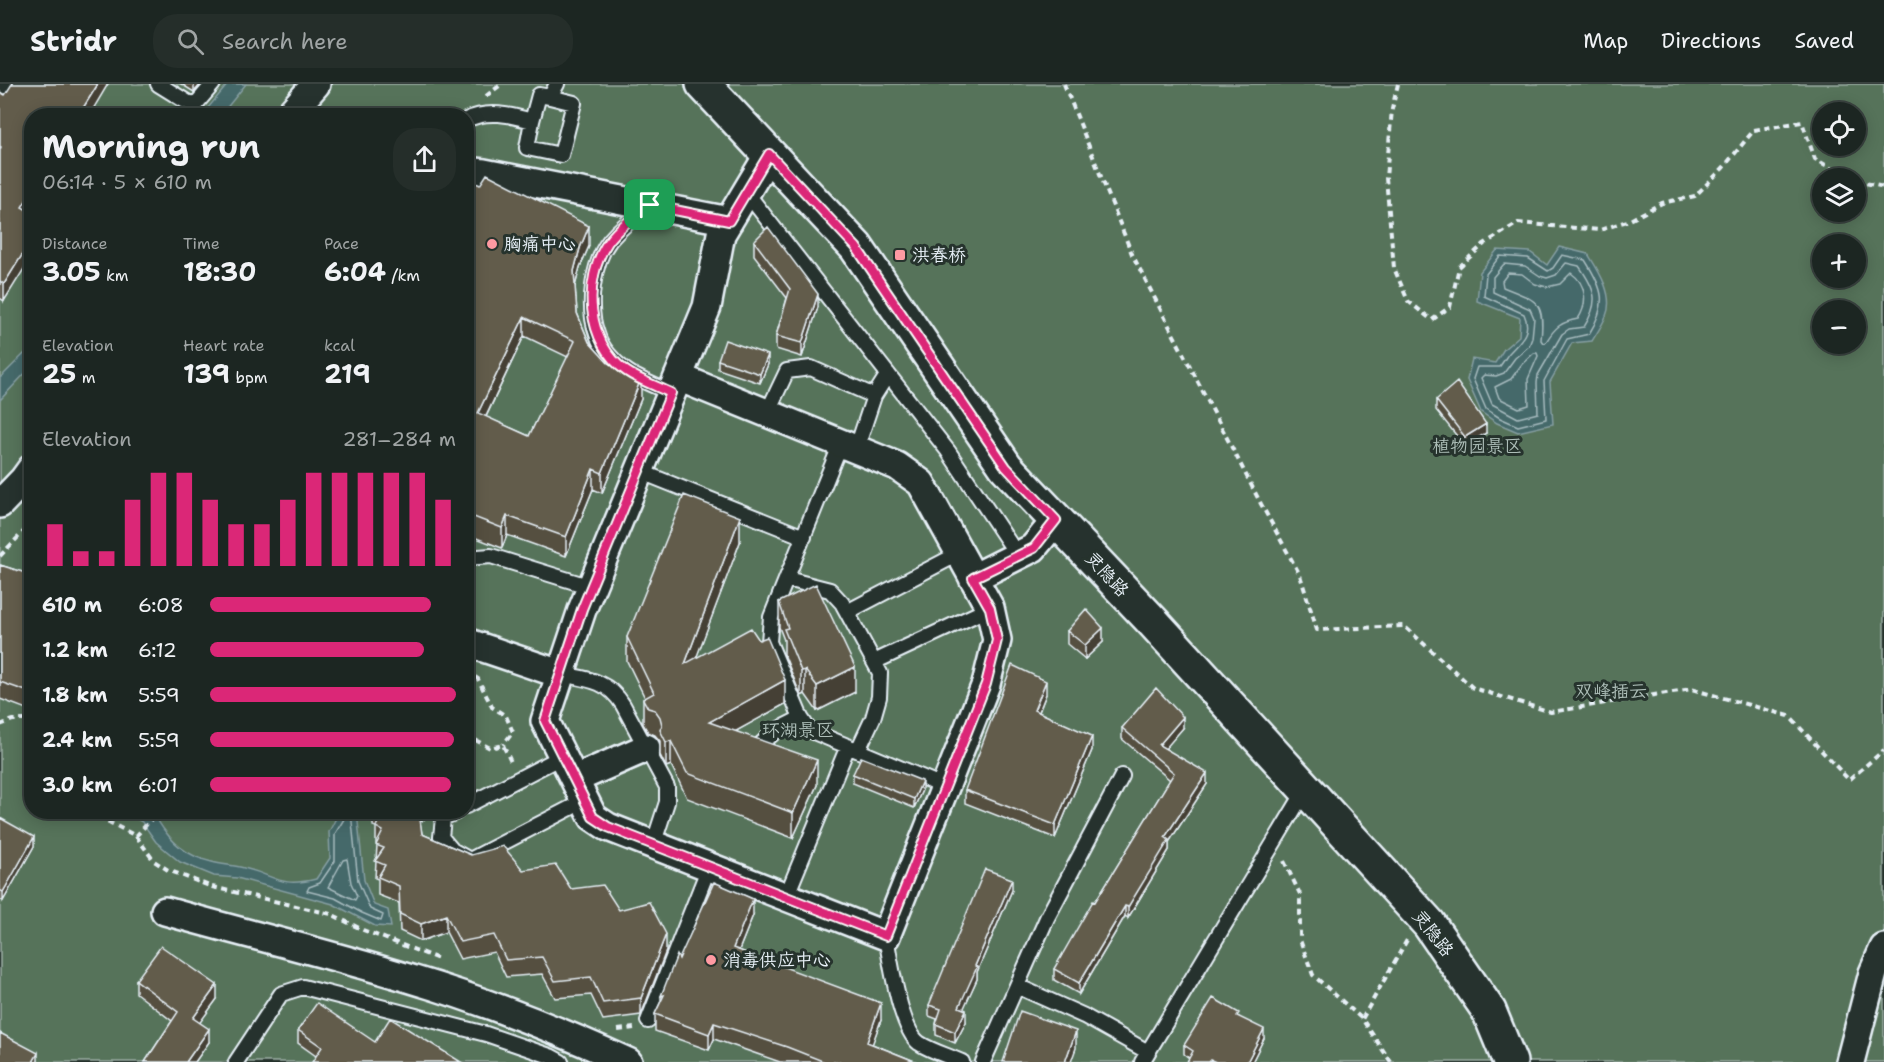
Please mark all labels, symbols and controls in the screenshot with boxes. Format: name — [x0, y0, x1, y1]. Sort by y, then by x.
search box — [153, 14, 573, 68]
text: Stridr — [30, 22, 117, 60]
icon: search — [174, 25, 207, 58]
text: Search here — [222, 27, 348, 56]
text: Map — [1583, 27, 1628, 55]
text: Directions — [1661, 27, 1761, 55]
text: Saved — [1794, 27, 1854, 55]
map controls — [1812, 102, 1866, 354]
button: locate — [1812, 102, 1866, 156]
text: Morning run — [42, 124, 260, 169]
button: share — [393, 128, 456, 191]
button: layers — [1812, 168, 1866, 222]
text: 06:14 · 5 × 610 m — [42, 169, 212, 195]
pin — [624, 179, 675, 230]
icon: arrive — [633, 188, 666, 221]
place label: 胸痛中心 — [504, 232, 576, 256]
text: Distance — [42, 233, 108, 254]
text: Time — [183, 233, 220, 254]
text: Pace — [324, 233, 359, 254]
button: + — [1812, 234, 1866, 288]
marker: 胸痛中心 — [485, 237, 499, 251]
place label: 洪春桥 — [912, 243, 966, 267]
marker: 洪春桥 — [893, 248, 907, 262]
text: 3.05 — [42, 254, 101, 289]
text: 18:30 — [183, 254, 256, 289]
text: 6:04 — [324, 254, 386, 289]
text: km — [101, 265, 129, 286]
text: /km — [386, 265, 420, 286]
button: − — [1812, 300, 1866, 354]
text: Elevation — [42, 335, 114, 356]
text: Heart rate — [183, 335, 265, 356]
text: kcal — [324, 335, 355, 356]
text: 25 — [42, 356, 76, 391]
text: 139 — [183, 356, 230, 391]
text: 219 — [324, 356, 371, 391]
text: m — [76, 367, 96, 388]
text: bpm — [230, 367, 268, 388]
text: Elevation — [42, 426, 132, 452]
text: 281–284 m — [342, 426, 456, 452]
park label: 植物园景区 — [1432, 434, 1522, 458]
street label: 灵隐路 — [1080, 546, 1134, 602]
text: 610 m — [42, 592, 102, 618]
text: 6:08 — [138, 592, 184, 618]
text: 1.2 km — [42, 637, 108, 663]
text: 6:12 — [138, 637, 177, 663]
park label: 双峰插云 — [1575, 679, 1647, 703]
text: 1.8 km — [42, 682, 108, 708]
text: 5:59 — [138, 682, 180, 708]
park label: 环湖景区 — [762, 718, 834, 742]
text: 2.4 km — [42, 727, 112, 753]
text: 5:59 — [138, 727, 180, 753]
text: 3.0 km — [42, 772, 113, 798]
text: 6:01 — [138, 772, 178, 798]
street label: 灵隐路 — [1407, 904, 1459, 962]
place label: 消毒供应中心 — [723, 948, 831, 972]
marker: 消毒供应中心 — [704, 953, 718, 967]

